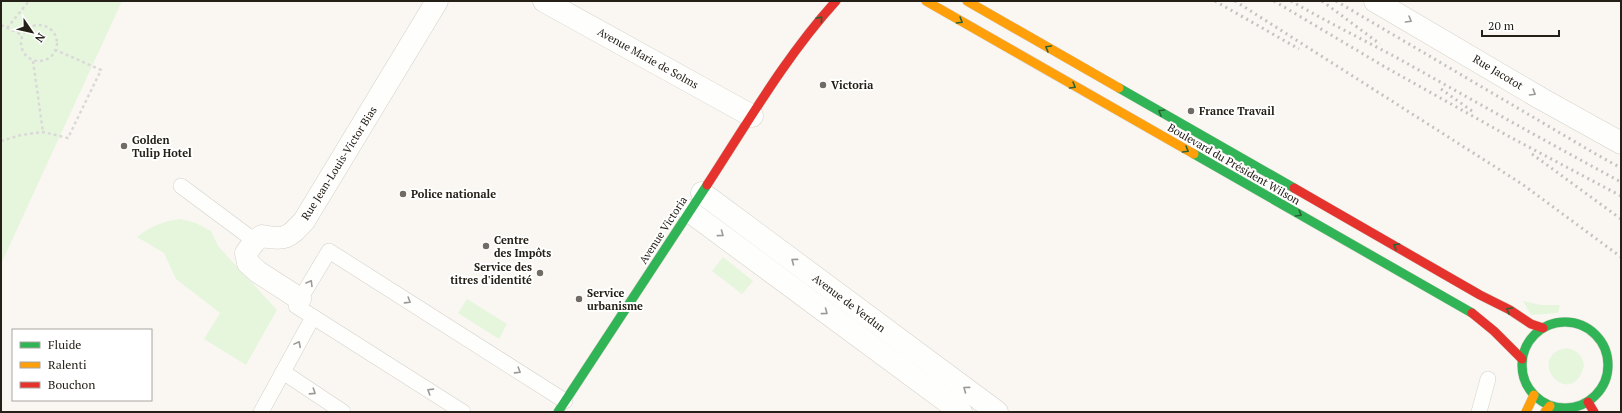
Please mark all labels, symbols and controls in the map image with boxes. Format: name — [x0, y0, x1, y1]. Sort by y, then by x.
north arrow — [12, 12, 52, 52]
scale bar — [1482, 12, 1559, 38]
one-way arrow — [815, 16, 822, 24]
one-way arrow — [956, 16, 963, 24]
one-way arrow — [1405, 16, 1412, 23]
text: 20 m — [1488, 18, 1515, 33]
street label: Avenue Marie de Solms — [595, 24, 701, 92]
text: N — [32, 30, 48, 46]
one-way arrow — [1045, 45, 1052, 52]
street label: Rue Jacotot — [1470, 52, 1526, 92]
place label: Victoria — [831, 78, 873, 92]
marker: Victoria — [818, 80, 828, 90]
one-way arrow — [1069, 81, 1076, 88]
one-way arrow — [1529, 89, 1536, 96]
street label: Rue Jean-Louis-Victor Bias — [298, 103, 380, 222]
place label: France Travail — [1199, 104, 1275, 118]
marker: France Travail — [1186, 106, 1196, 116]
one-way arrow — [1158, 110, 1165, 117]
street label: Boulevard du Président Wilson — [1165, 120, 1303, 208]
place label: Golden Tulip Hotel — [132, 133, 192, 160]
marker: Golden Tulip Hotel — [119, 141, 129, 151]
one-way arrow — [1182, 146, 1189, 153]
place label: Police nationale — [411, 187, 496, 201]
marker: Police nationale — [398, 189, 408, 199]
street label: Avenue Victoria — [636, 193, 690, 266]
one-way arrow — [1295, 210, 1302, 217]
one-way arrow — [716, 230, 723, 237]
place label: Centre des Impôts — [494, 233, 551, 260]
marker: Centre des Impôts — [481, 241, 491, 251]
one-way arrow — [1392, 244, 1400, 251]
one-way arrow — [791, 259, 798, 266]
place label: Service des titres d'identité — [450, 260, 532, 287]
marker: Service des titres d'identité — [535, 268, 545, 278]
street label: Avenue de Verdun — [810, 271, 889, 335]
one-way arrow — [306, 280, 313, 287]
place label: Service urbanisme — [587, 286, 643, 313]
marker: Service urbanisme — [574, 294, 584, 304]
one-way arrow — [404, 297, 411, 304]
one-way arrow — [821, 307, 828, 314]
one-way arrow — [1506, 307, 1513, 314]
legend — [12, 329, 152, 401]
text: Fluide — [48, 337, 81, 352]
one-way arrow — [293, 341, 301, 349]
text: Ralenti — [48, 357, 87, 372]
one-way arrow — [514, 366, 521, 374]
text: Bouchon — [48, 377, 95, 392]
one-way arrow — [309, 387, 316, 394]
one-way arrow — [963, 387, 970, 394]
one-way arrow — [427, 388, 434, 396]

